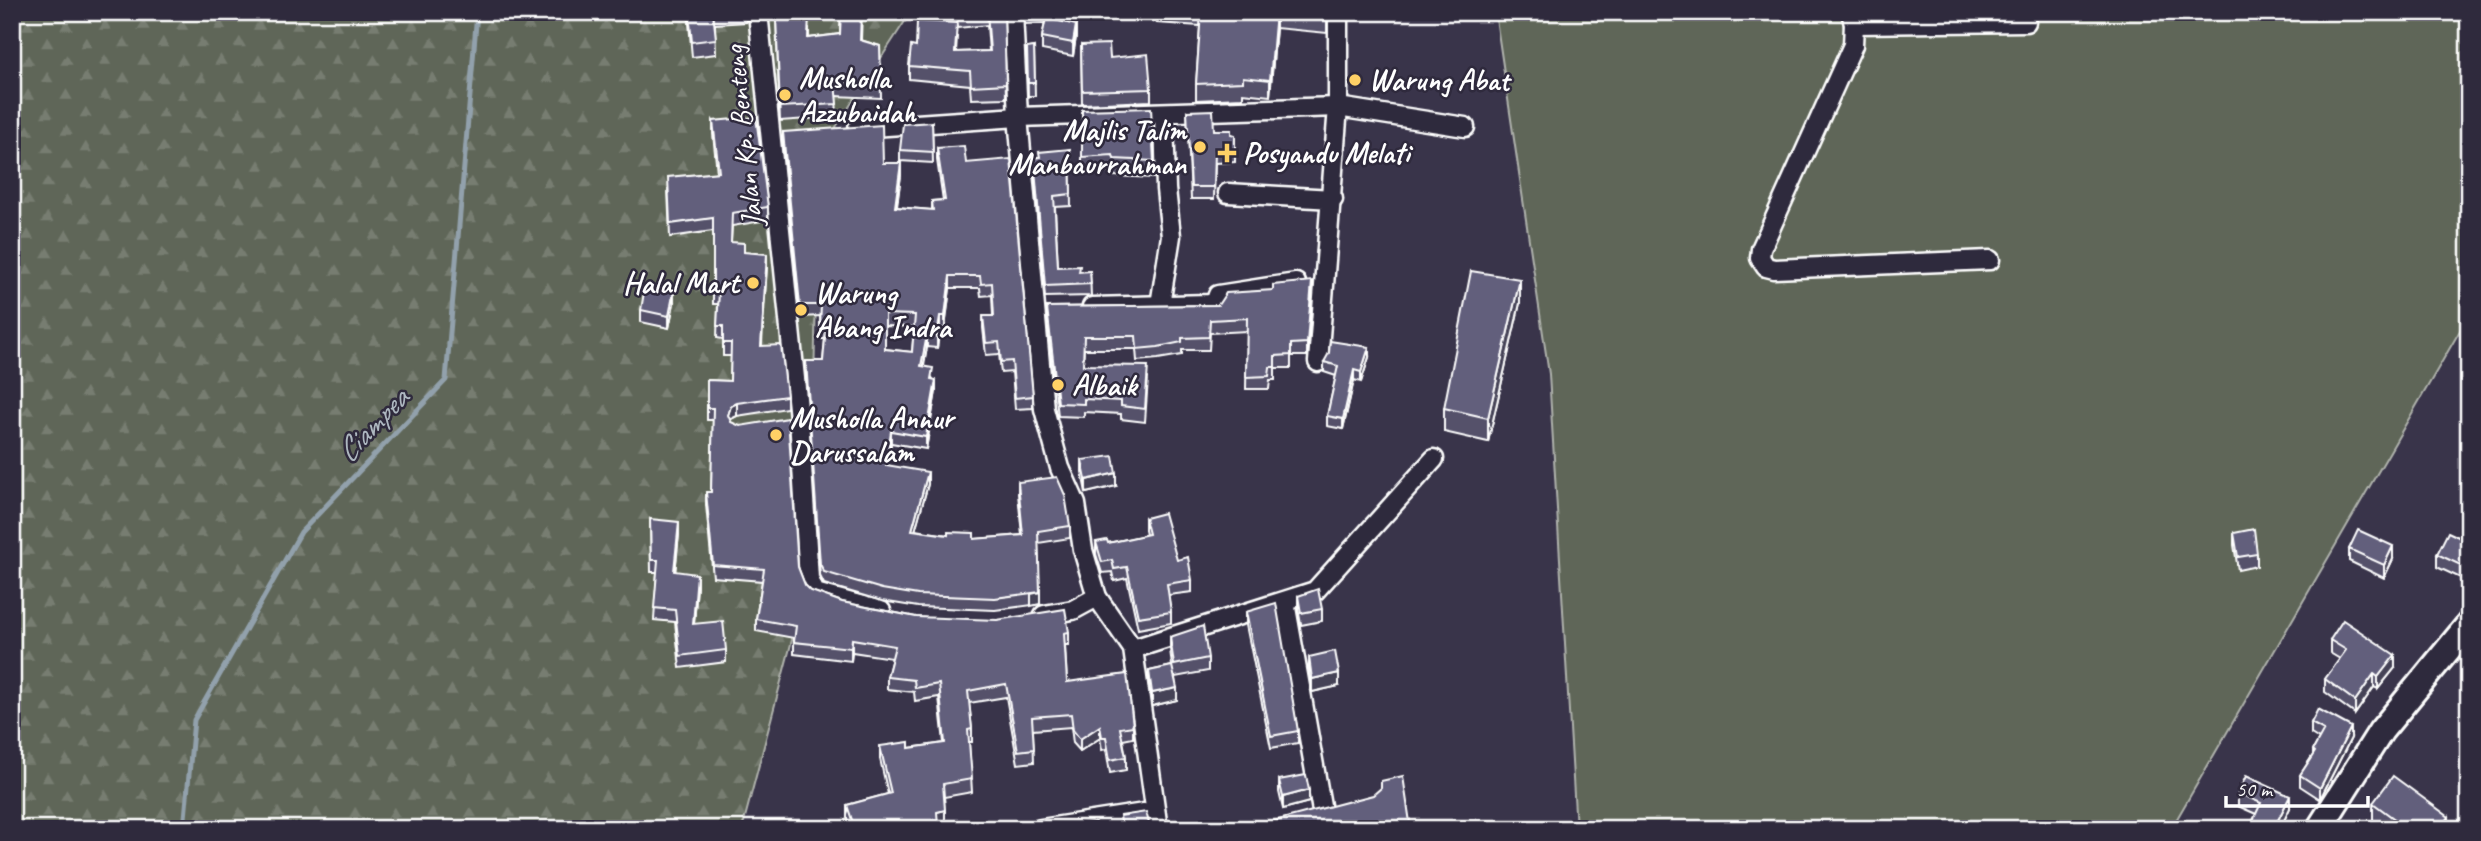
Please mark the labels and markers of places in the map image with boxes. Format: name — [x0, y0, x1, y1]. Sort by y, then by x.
place label: Musholla Azzubaidah — [799, 59, 917, 131]
place label: Warung Abat — [1369, 61, 1512, 99]
marker: Warung Abat — [1347, 72, 1363, 88]
marker: Musholla Azzubaidah — [777, 87, 793, 103]
place label: Majlis Talim Manbaurrahman — [1008, 111, 1188, 183]
place label: Posyandu Melati — [1243, 134, 1414, 173]
marker: Majlis Talim Manbaurrahman — [1192, 139, 1208, 155]
marker: Posyandu Melati — [1217, 143, 1237, 163]
place label: Halal Mart — [623, 264, 742, 302]
place label: Warung Abang Indra — [815, 274, 954, 346]
marker: Halal Mart — [745, 275, 761, 291]
marker: Warung Abang Indra — [793, 302, 809, 318]
place label: Albaik — [1072, 366, 1139, 404]
marker: Albaik — [1050, 377, 1066, 393]
place label: Musholla Annur Darussalam — [790, 399, 956, 471]
marker: Musholla Annur Darussalam — [768, 427, 784, 443]

